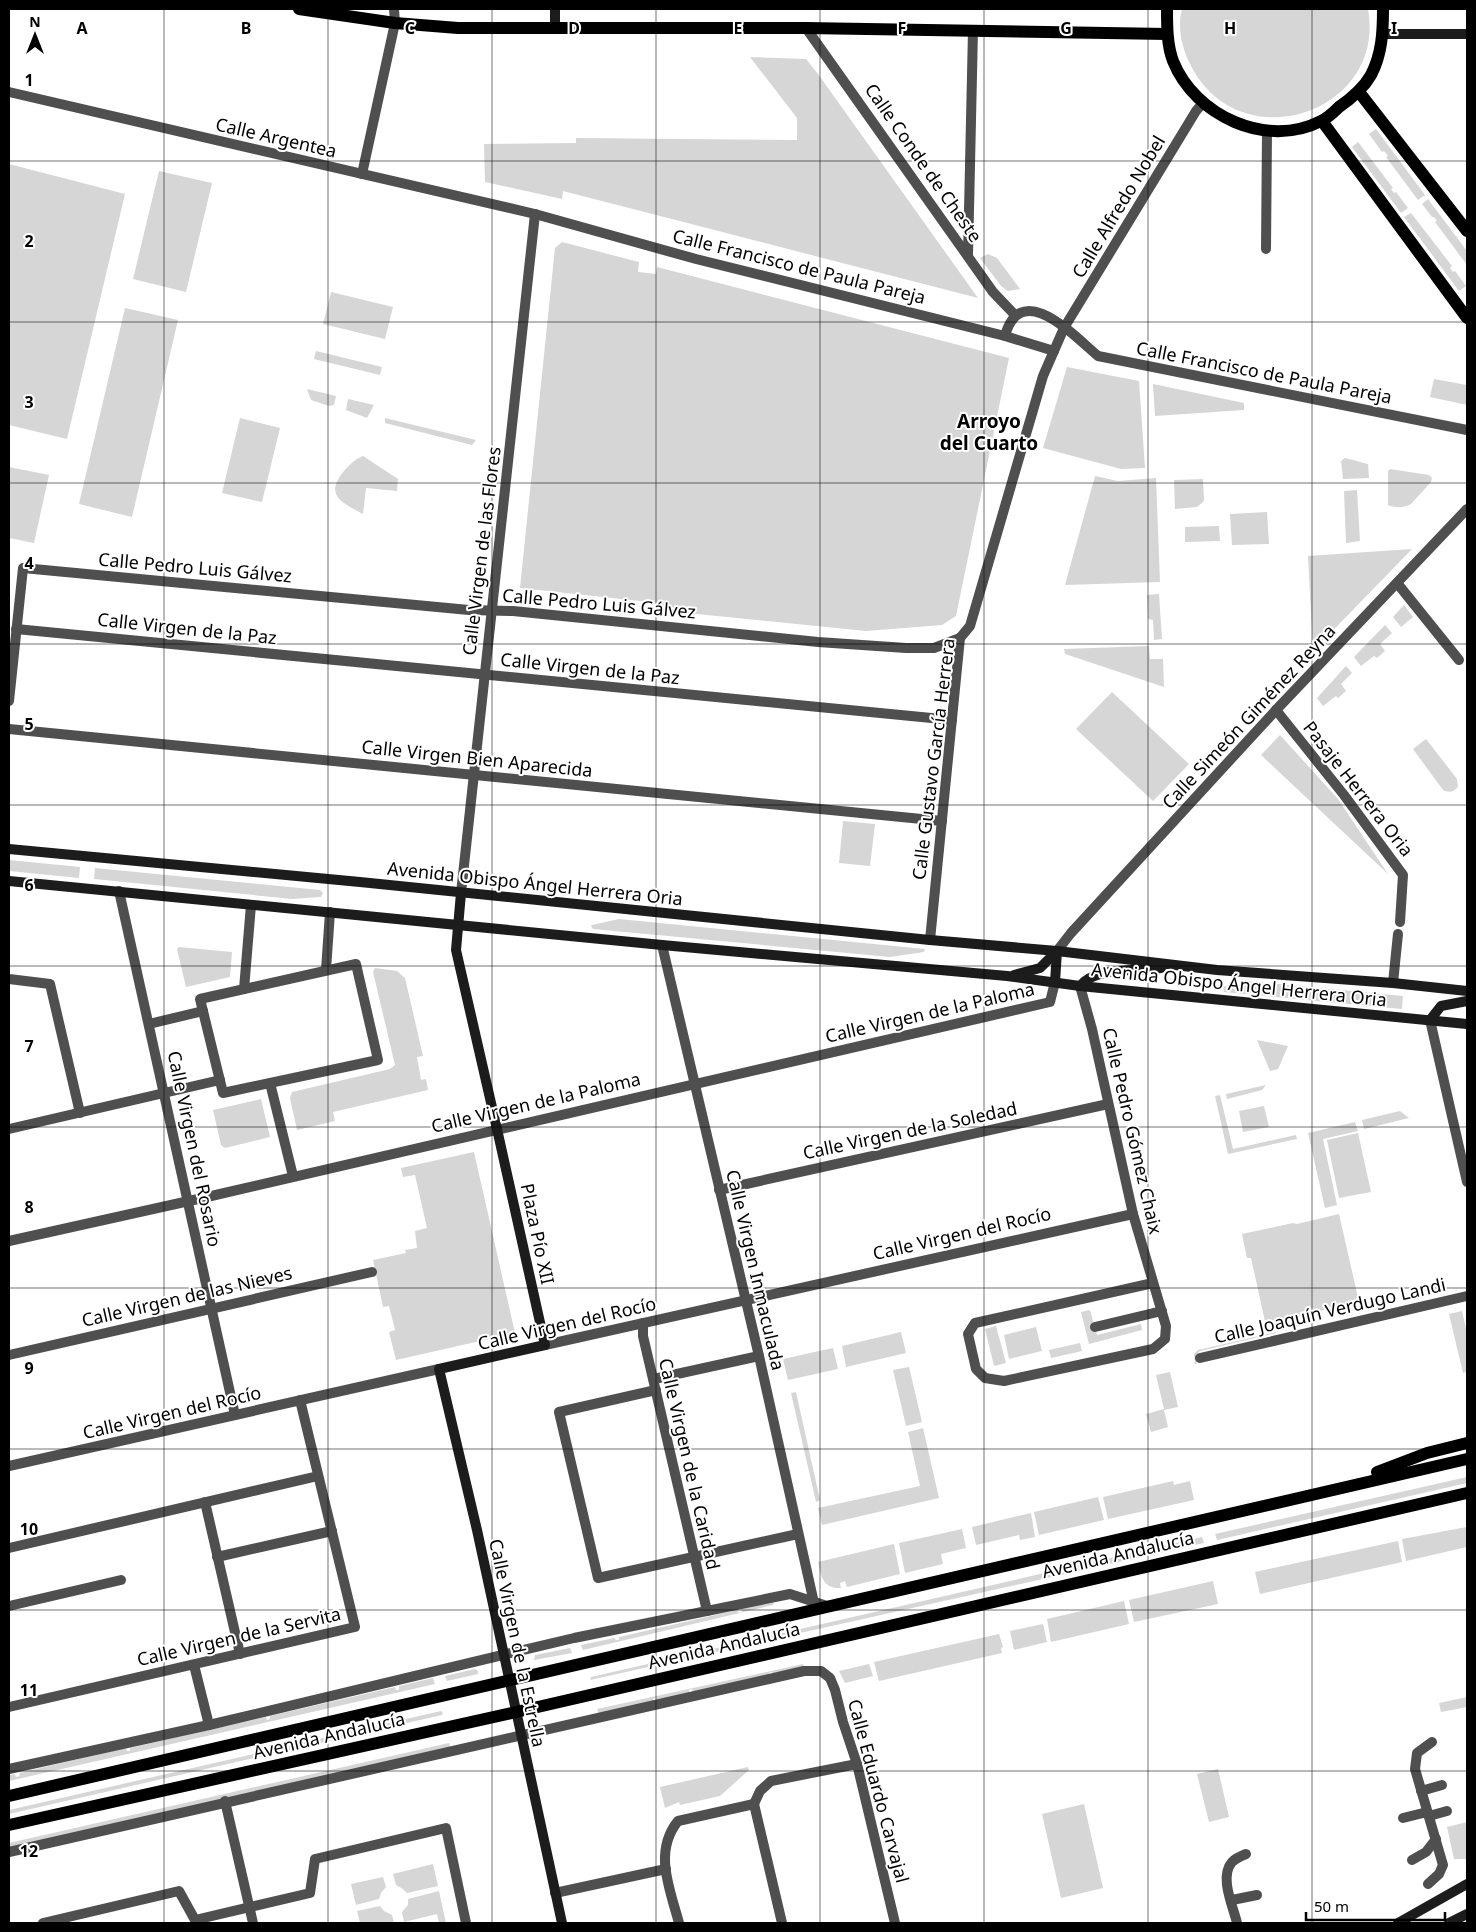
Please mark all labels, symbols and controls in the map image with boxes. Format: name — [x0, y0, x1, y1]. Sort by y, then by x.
north arrow — [10, 10, 60, 60]
text: N — [29, 12, 41, 31]
text: A — [76, 17, 88, 39]
text: B — [241, 17, 251, 39]
text: C — [405, 17, 415, 39]
text: D — [568, 17, 580, 39]
text: E — [734, 17, 743, 39]
text: F — [898, 17, 906, 39]
text: G — [1060, 17, 1072, 39]
text: H — [1224, 17, 1236, 39]
text: I — [1391, 17, 1397, 39]
text: 1 — [24, 69, 34, 91]
street label: Calle Conde de Cheste — [860, 78, 988, 247]
street label: Calle Argentea — [213, 111, 339, 163]
street label: Calle Alfredo Nobel — [1066, 131, 1170, 282]
street label: Calle Francisco de Paula Pareja — [670, 223, 928, 309]
text: 2 — [24, 230, 34, 252]
street label: Calle Francisco de Paula Pareja — [1134, 335, 1394, 409]
text: 3 — [24, 391, 34, 413]
district label: Arroyo del Cuarto — [940, 408, 1038, 456]
street label: Calle Virgen de las Flores — [456, 445, 506, 657]
street label: Calle Pedro Luis Gálvez — [97, 547, 293, 587]
text: 4 — [24, 552, 34, 574]
street label: Calle Pedro Luis Gálvez — [501, 583, 697, 623]
street label: Calle Virgen de la Paz — [96, 607, 278, 649]
street label: Calle Simeón Giménez Reyna — [1156, 619, 1340, 814]
street label: Calle Gustavo García Herrera — [906, 637, 960, 881]
street label: Calle Virgen de la Paz — [499, 647, 681, 689]
text: 5 — [24, 713, 34, 735]
street label: Pasaje Herrera Oria — [1298, 716, 1419, 861]
street label: Calle Virgen Bien Aparecida — [361, 734, 594, 782]
street label: Avenida Obispo Ángel Herrera Oria — [386, 856, 684, 910]
text: 6 — [24, 874, 34, 896]
street label: Avenida Obispo Ángel Herrera Oria — [1090, 957, 1388, 1011]
street label: Calle Virgen de la Paloma — [823, 976, 1037, 1048]
street label: Calle Pedro Gómez Chaix — [1098, 1025, 1169, 1237]
text: 7 — [24, 1035, 34, 1057]
street label: Calle Virgen del Rosario — [162, 1049, 227, 1249]
street label: Calle Virgen de la Paloma — [429, 1066, 643, 1138]
street label: Calle Virgen de la Soledad — [800, 1096, 1019, 1164]
street label: Calle Virgen Inmaculada — [721, 1167, 791, 1372]
street label: Plaza Pío XII — [516, 1181, 560, 1287]
text: 8 — [24, 1196, 34, 1218]
street label: Calle Virgen del Rocío — [870, 1201, 1053, 1265]
street label: Calle Virgen de las Nieves — [79, 1260, 294, 1332]
street label: Calle Joaquín Verdugo Landi — [1212, 1272, 1448, 1348]
street label: Calle Virgen del Rocío — [475, 1291, 658, 1355]
street label: Calle Virgen de la Caridad — [654, 1356, 726, 1572]
text: 9 — [24, 1357, 34, 1379]
street label: Calle Virgen del Rocío — [80, 1380, 263, 1444]
text: 10 — [20, 1518, 38, 1540]
street label: Avenida Andalucía — [1039, 1525, 1196, 1583]
street label: Calle Virgen de la Estrella — [484, 1536, 552, 1749]
street label: Calle Virgen de la Servita — [134, 1601, 343, 1671]
street label: Avenida Andalucía — [645, 1616, 802, 1674]
text: 11 — [20, 1679, 38, 1701]
street label: Calle Eduardo Carvajal — [843, 1696, 915, 1885]
street label: Avenida Andalucía — [250, 1706, 407, 1764]
text: 12 — [20, 1840, 38, 1862]
scale bar — [1306, 1890, 1445, 1922]
text: 50 m — [1314, 1896, 1349, 1916]

